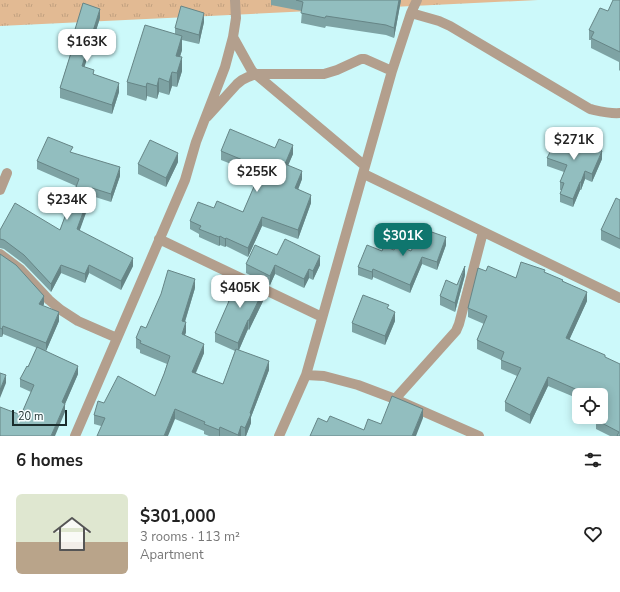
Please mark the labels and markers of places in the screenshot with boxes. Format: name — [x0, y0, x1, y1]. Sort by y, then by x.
pin: $163K — [59, 29, 115, 63]
pin: $271K — [546, 127, 602, 161]
pin: $255K — [229, 159, 285, 193]
pin: $234K — [39, 187, 95, 221]
pin: $301K — [375, 223, 431, 257]
pin: $405K — [212, 275, 268, 309]

